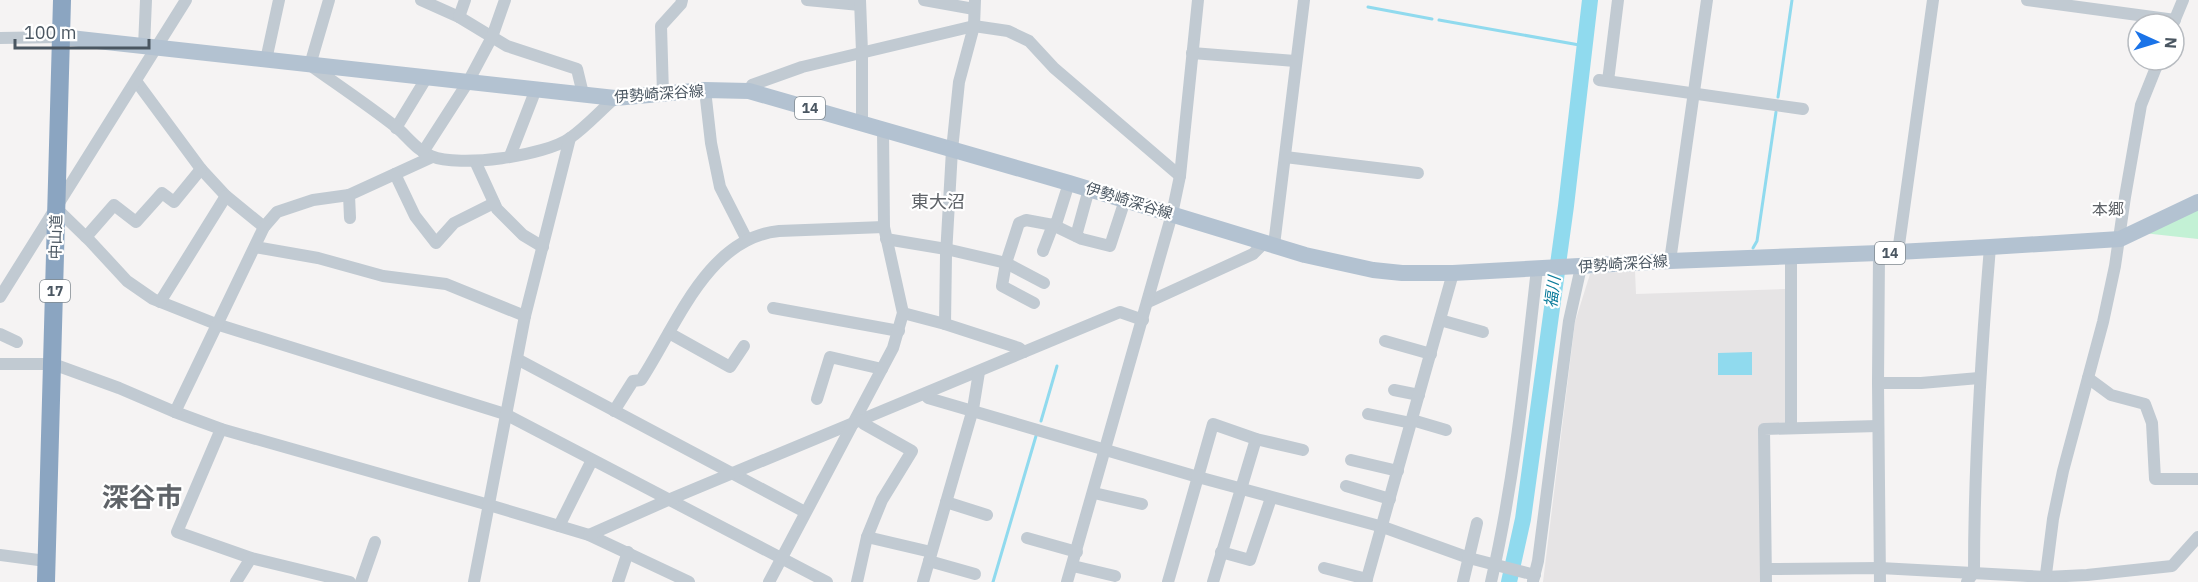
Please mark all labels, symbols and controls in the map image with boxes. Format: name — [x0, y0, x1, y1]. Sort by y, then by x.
scale bar — [15, 12, 148, 50]
north arrow — [2126, 12, 2186, 72]
text: 100 m — [24, 21, 76, 44]
text: N — [2161, 37, 2181, 50]
street label: 伊勢崎深谷線 — [613, 81, 705, 106]
road number: 14 — [795, 97, 825, 119]
street label: 伊勢崎深谷線 — [1083, 178, 1175, 223]
district label: 東大沼 — [911, 190, 965, 213]
district label: 本郷 — [2092, 199, 2124, 219]
street label: 中山道 — [46, 214, 65, 260]
road number: 14 — [1875, 242, 1905, 264]
street label: 伊勢崎深谷線 — [1577, 251, 1669, 276]
water label: 福川 — [1540, 273, 1564, 309]
road number: 17 — [40, 280, 70, 302]
district label: 深谷市 — [102, 479, 183, 514]

